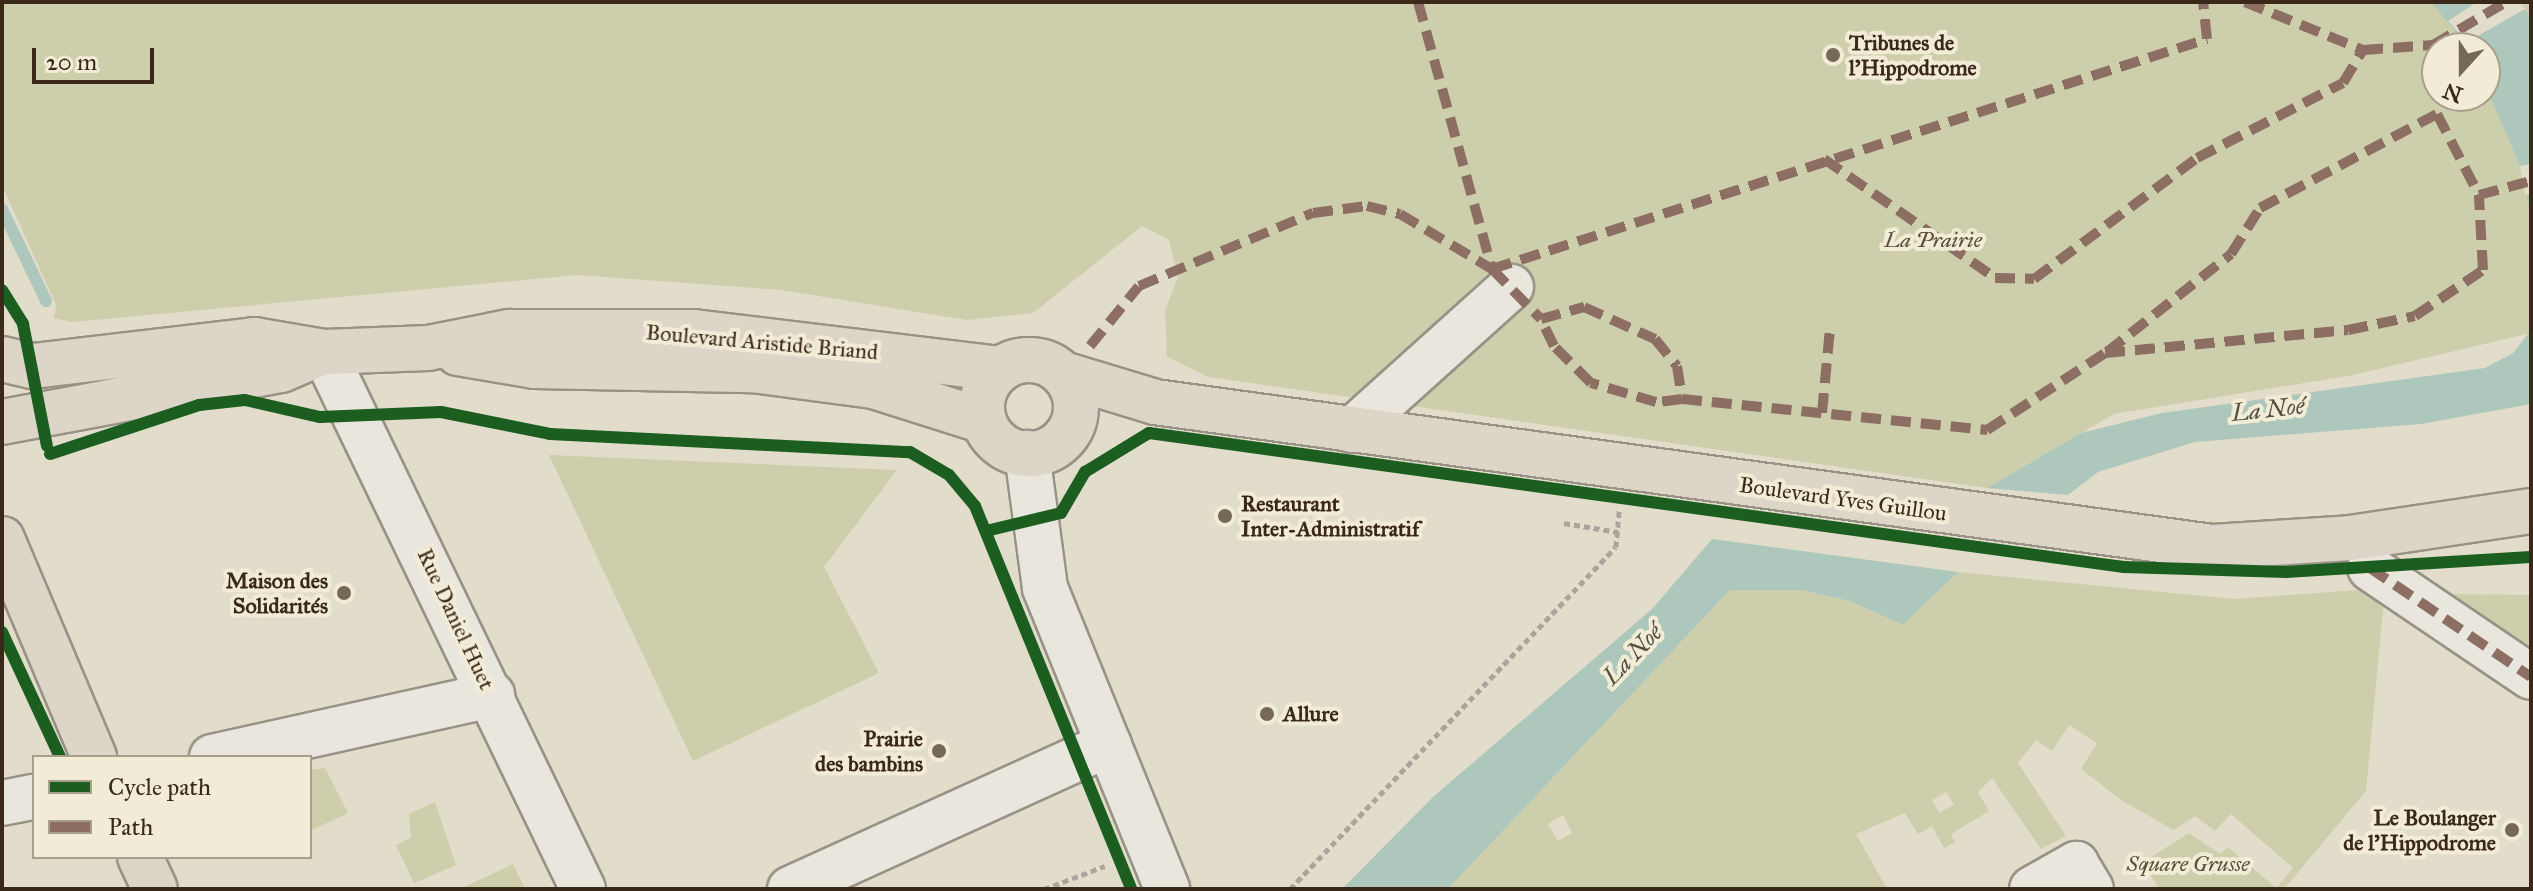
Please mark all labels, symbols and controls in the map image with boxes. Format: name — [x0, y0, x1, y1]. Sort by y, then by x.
place label: Tribunes de l'Hippodrome — [1849, 29, 1977, 80]
scale bar — [36, 32, 158, 82]
north arrow — [2421, 32, 2501, 112]
marker: Tribunes de l'Hippodrome — [1824, 46, 1842, 64]
text: 20 m — [46, 47, 97, 77]
text: N — [2439, 77, 2466, 109]
park label: La Prairie — [1884, 227, 1982, 253]
street label: Boulevard Aristide Briand — [645, 319, 879, 365]
water label: La Noé — [2230, 392, 2306, 428]
street label: Boulevard Yves Guillou — [1738, 471, 1948, 527]
place label: Restaurant Inter-Administratif — [1241, 490, 1419, 542]
marker: Restaurant Inter-Administratif — [1216, 507, 1234, 525]
street label: Rue Daniel Huet — [412, 544, 500, 694]
place label: Maison des Solidarités — [226, 567, 328, 618]
marker: Maison des Solidarités — [335, 584, 353, 602]
water label: La Noé — [1597, 619, 1669, 691]
place label: Allure — [1283, 701, 1339, 727]
marker: Allure — [1258, 705, 1276, 723]
place label: Prairie des bambins — [815, 725, 923, 776]
marker: Prairie des bambins — [930, 742, 948, 760]
legend — [32, 755, 312, 859]
text: Cycle path — [108, 772, 211, 802]
place label: Le Boulanger de l’Hippodrome — [2343, 804, 2496, 856]
text: Path — [108, 812, 153, 842]
marker: Le Boulanger de l’Hippodrome — [2503, 821, 2521, 839]
park label: Square Grusse — [2126, 851, 2250, 877]

